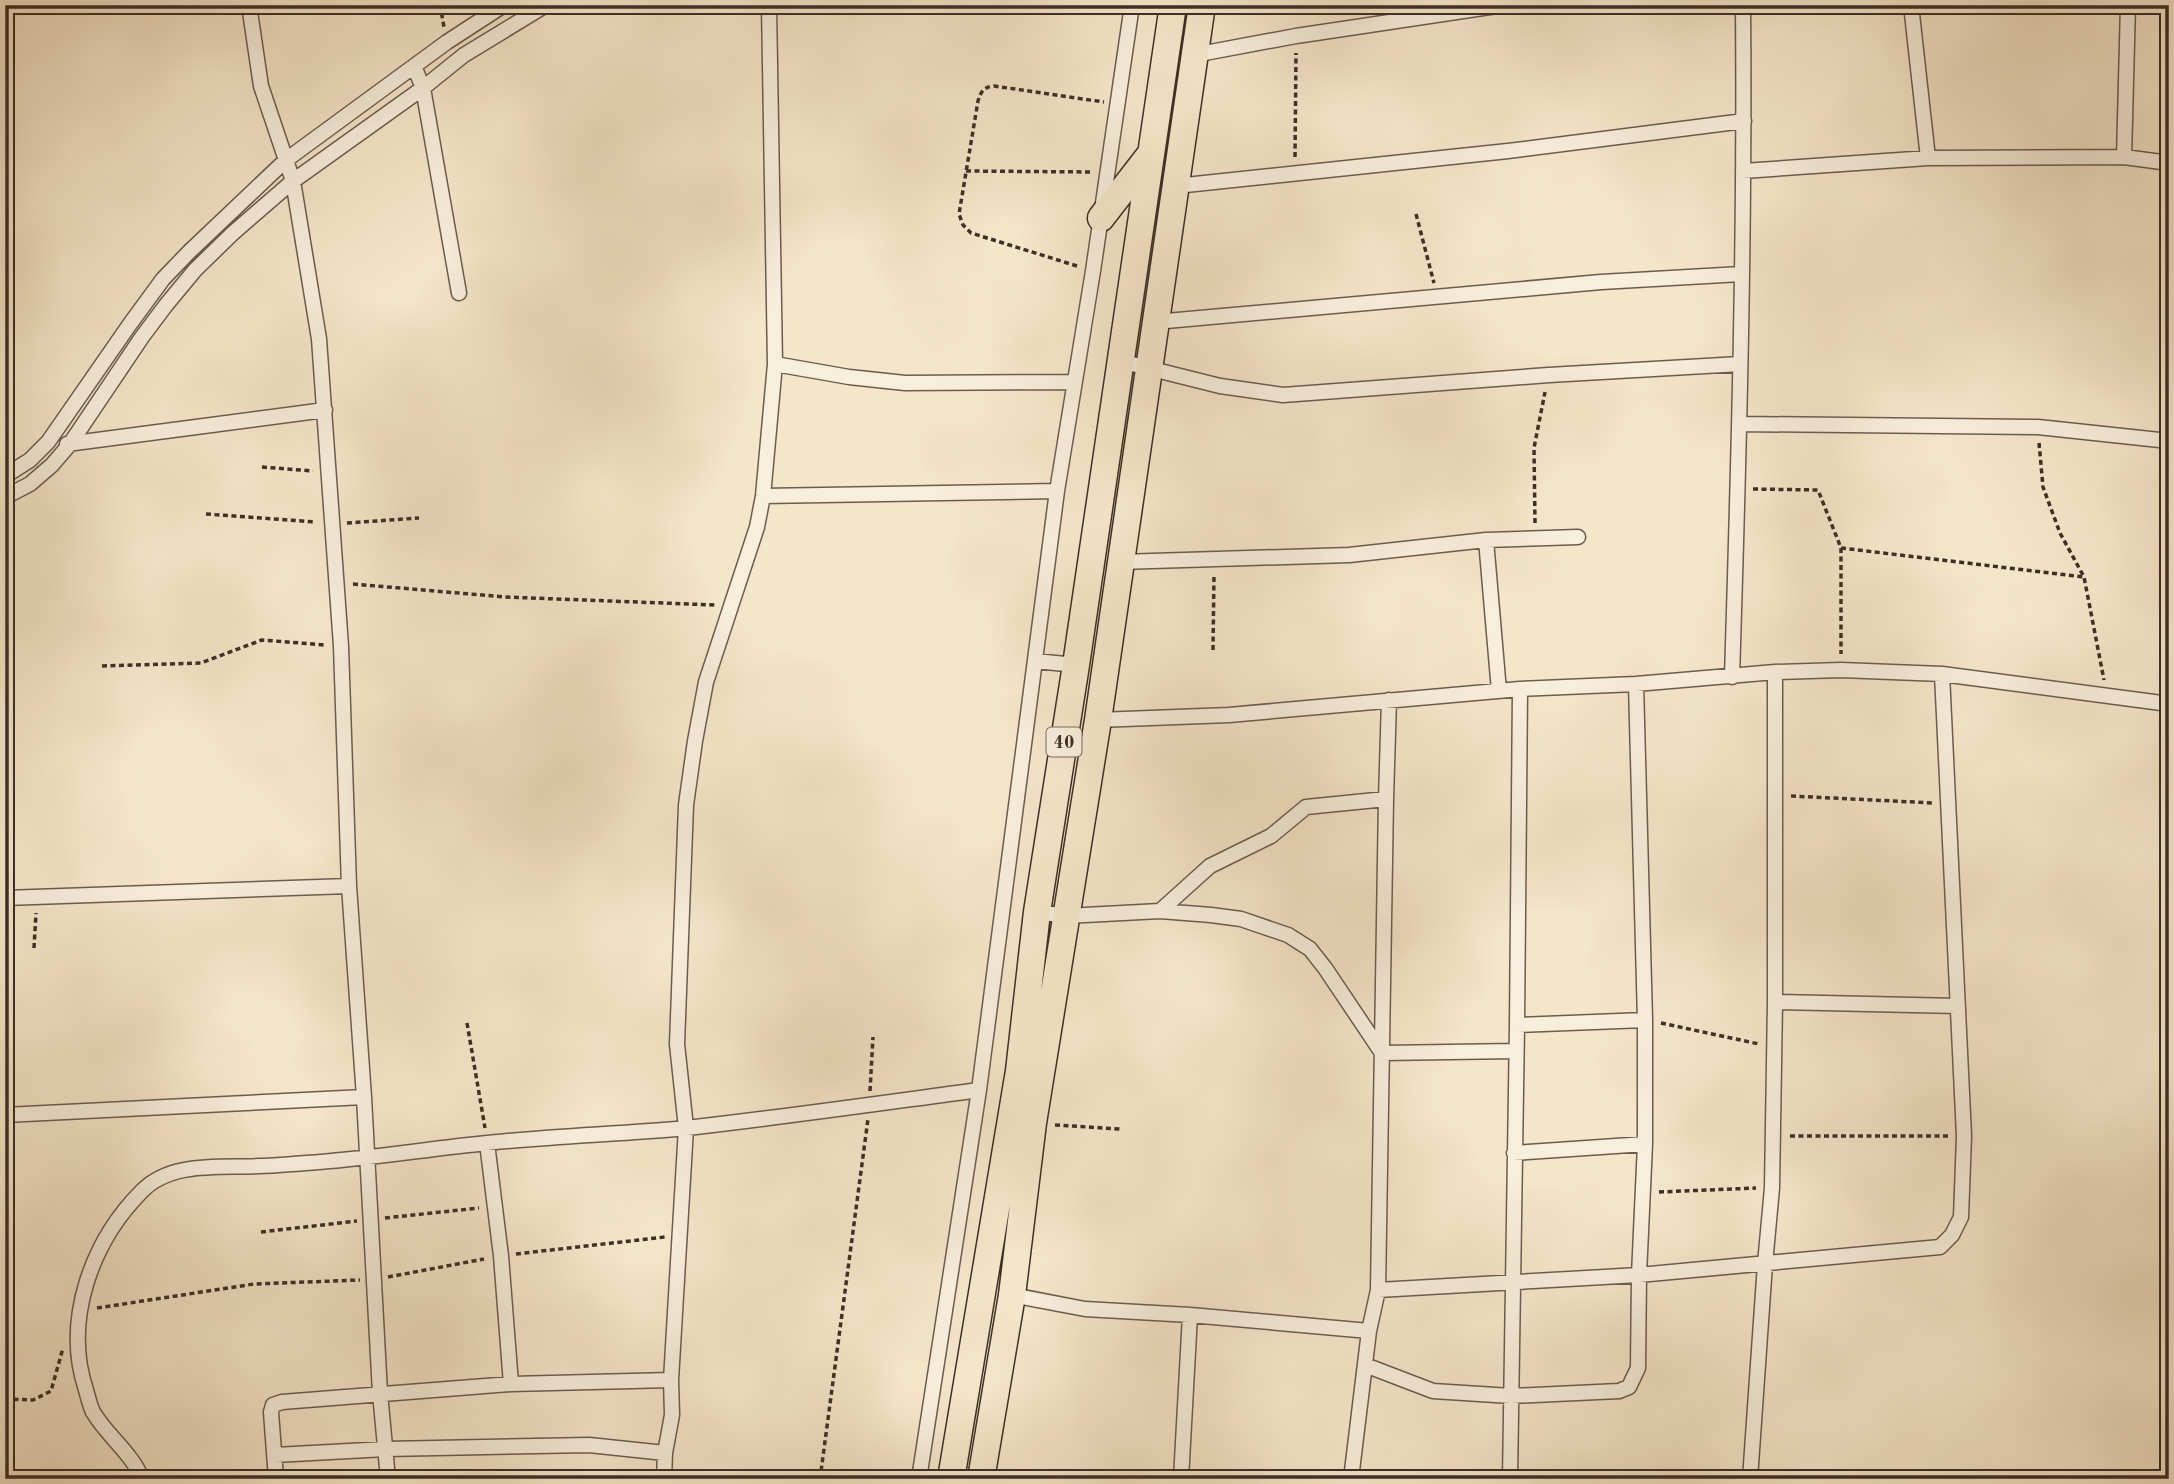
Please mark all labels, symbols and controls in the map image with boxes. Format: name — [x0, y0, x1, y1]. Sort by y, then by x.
road number: 40 — [1046, 728, 1082, 756]

